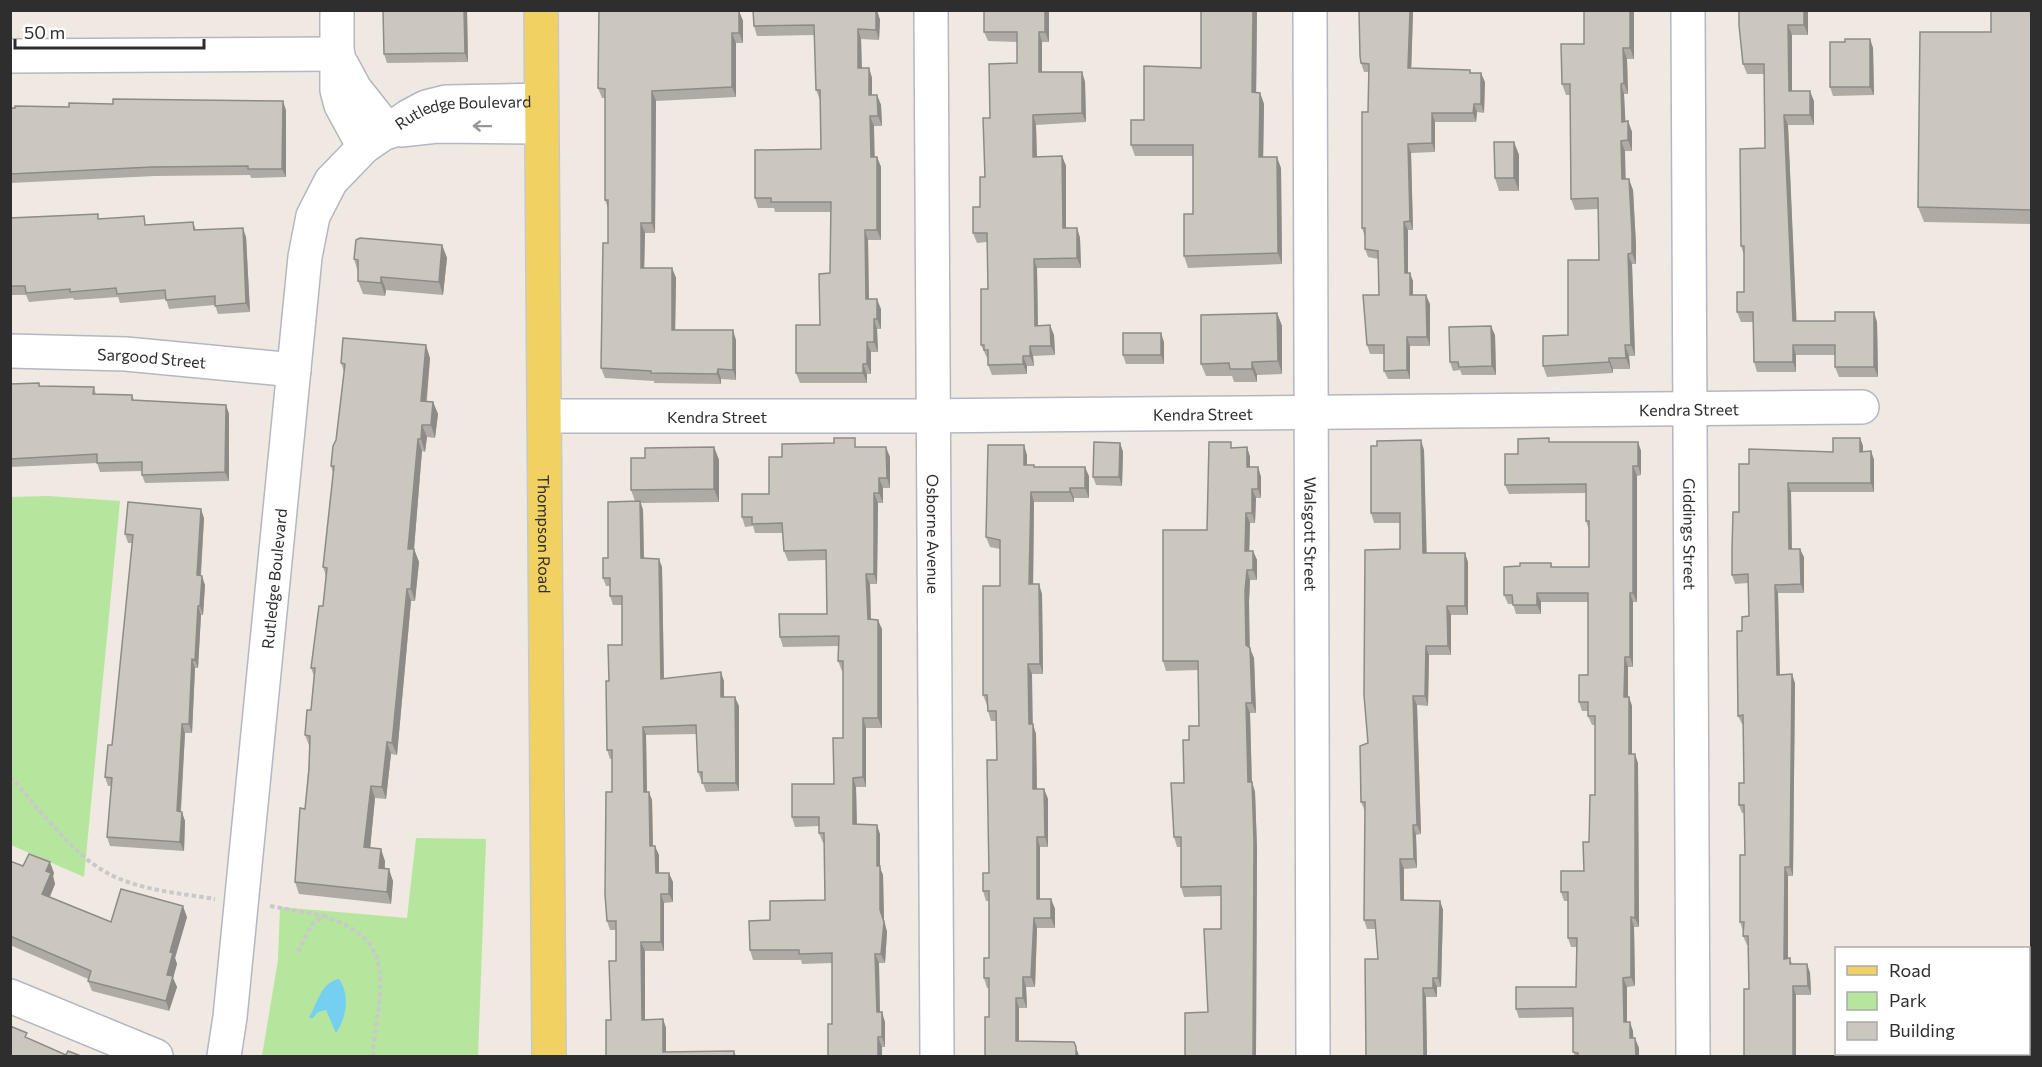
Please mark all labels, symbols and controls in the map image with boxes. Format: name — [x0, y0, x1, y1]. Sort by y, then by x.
scale bar — [15, 12, 204, 50]
text: 50 m — [24, 21, 65, 43]
street label: Rutledge Boulevard — [391, 91, 531, 133]
one-way arrow — [472, 121, 492, 132]
street label: Sargood Street — [97, 344, 208, 371]
street label: Kendra Street — [1639, 399, 1739, 419]
street label: Kendra Street — [1153, 403, 1254, 423]
street label: Kendra Street — [667, 407, 767, 426]
street label: Osborne Avenue — [924, 474, 944, 594]
street label: Thompson Road — [535, 475, 555, 593]
street label: Walsgott Street — [1302, 477, 1321, 592]
street label: Giddings Street — [1681, 478, 1700, 590]
street label: Rutledge Boulevard — [257, 508, 290, 650]
legend — [1835, 947, 2030, 1055]
text: Road — [1889, 959, 1931, 981]
text: Park — [1889, 989, 1927, 1011]
text: Building — [1889, 1019, 1955, 1041]

